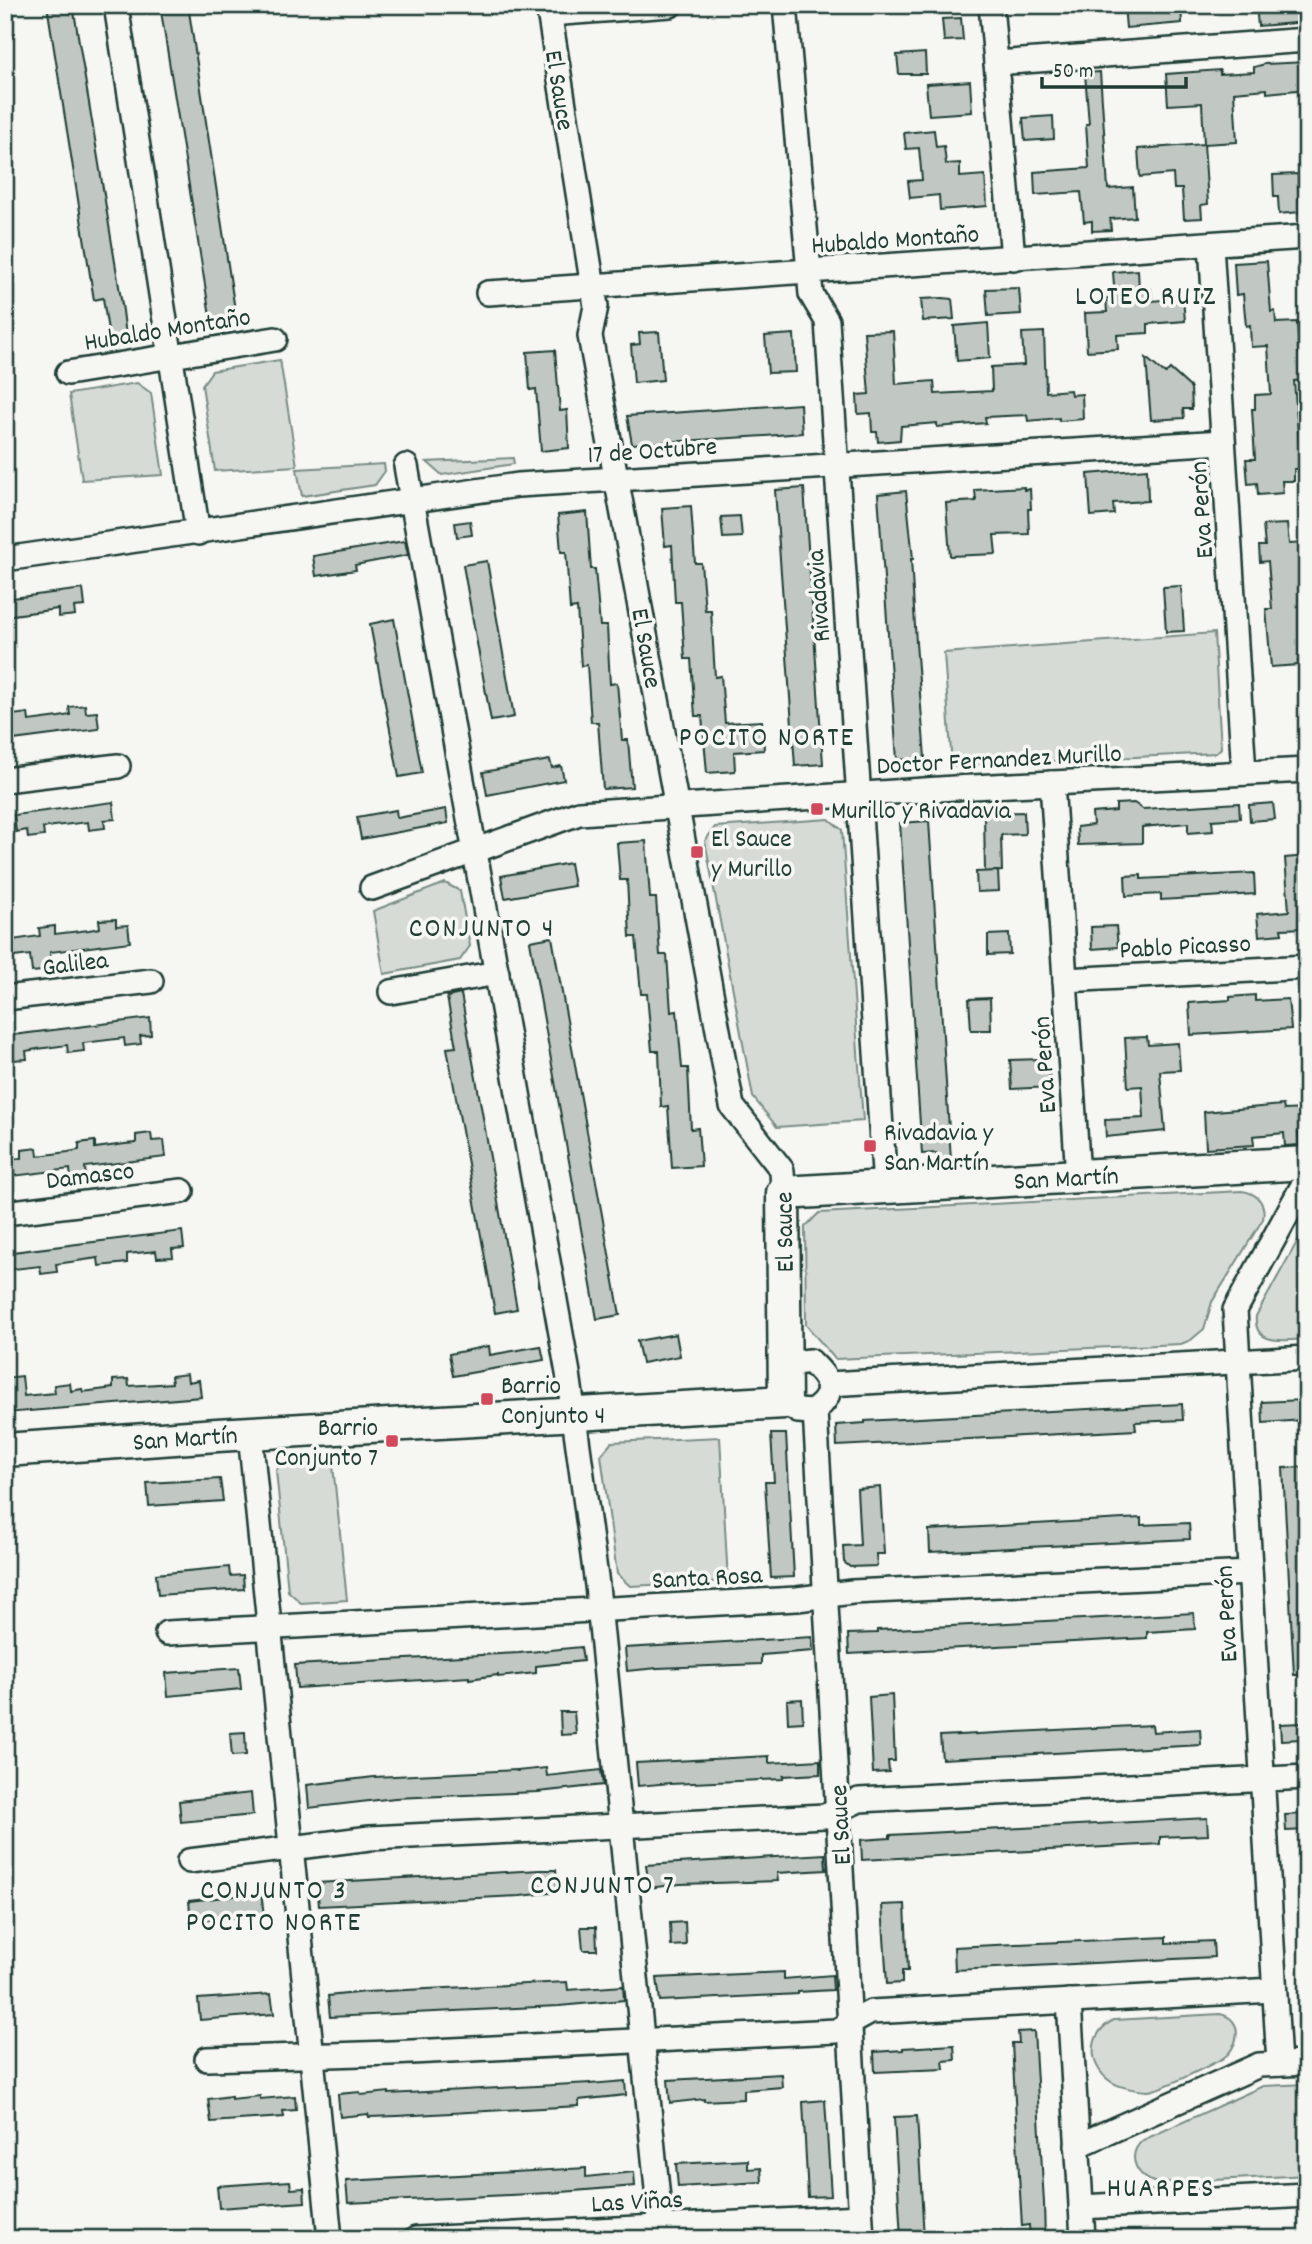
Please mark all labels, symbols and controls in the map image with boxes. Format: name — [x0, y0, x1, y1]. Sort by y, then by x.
scale bar — [1042, 46, 1186, 90]
street label: El Sauce — [533, 48, 582, 133]
text: 50 m — [1053, 58, 1093, 88]
street label: Hubaldo Montaño — [810, 217, 980, 266]
district label: LOTEO RUIZ — [1075, 279, 1217, 319]
street label: Hubaldo Montaño — [82, 300, 253, 363]
street label: 17 de Octubre — [586, 430, 718, 475]
street label: Eva Perón — [1182, 460, 1225, 560]
street label: Rivadavia — [799, 547, 842, 643]
street label: El Sauce — [619, 606, 670, 692]
district label: POCITO NORTE — [679, 720, 855, 760]
street label: Doctor Fernandez Murillo — [876, 737, 1123, 786]
place label: Murillo y Rivadavia — [831, 794, 1012, 831]
marker: Murillo y Rivadavia — [809, 801, 825, 817]
place label: El Sauce y Murillo — [711, 822, 792, 889]
marker: El Sauce y Murillo — [689, 844, 705, 860]
district label: CONJUNTO 4 — [409, 911, 555, 951]
street label: Pablo Picasso — [1118, 927, 1252, 970]
street label: Galilea — [40, 943, 111, 988]
street label: Eva Perón — [1025, 1015, 1068, 1115]
place label: Rivadavia y San Martín — [884, 1116, 994, 1183]
marker: Rivadavia y San Martín — [862, 1138, 878, 1154]
street label: Damasco — [44, 1154, 137, 1201]
street label: San Martín — [1013, 1159, 1120, 1202]
street label: El Sauce — [767, 1191, 806, 1273]
place label: Barrio Conjunto 4 — [501, 1369, 605, 1436]
marker: Barrio Conjunto 4 — [479, 1391, 495, 1407]
place label: Barrio Conjunto 7 — [274, 1411, 378, 1478]
street label: San Martín — [132, 1418, 239, 1463]
marker: Barrio Conjunto 7 — [384, 1433, 400, 1449]
street label: Santa Rosa — [651, 1558, 764, 1601]
street label: Eva Perón — [1207, 1564, 1250, 1663]
street label: El Sauce — [822, 1784, 863, 1866]
district label: CONJUNTO 7 — [530, 1868, 676, 1908]
district label: CONJUNTO 3 POCITO NORTE — [186, 1873, 362, 1945]
district label: HUARPES — [1107, 2171, 1215, 2211]
street label: Las Viñas — [590, 2183, 684, 2224]

